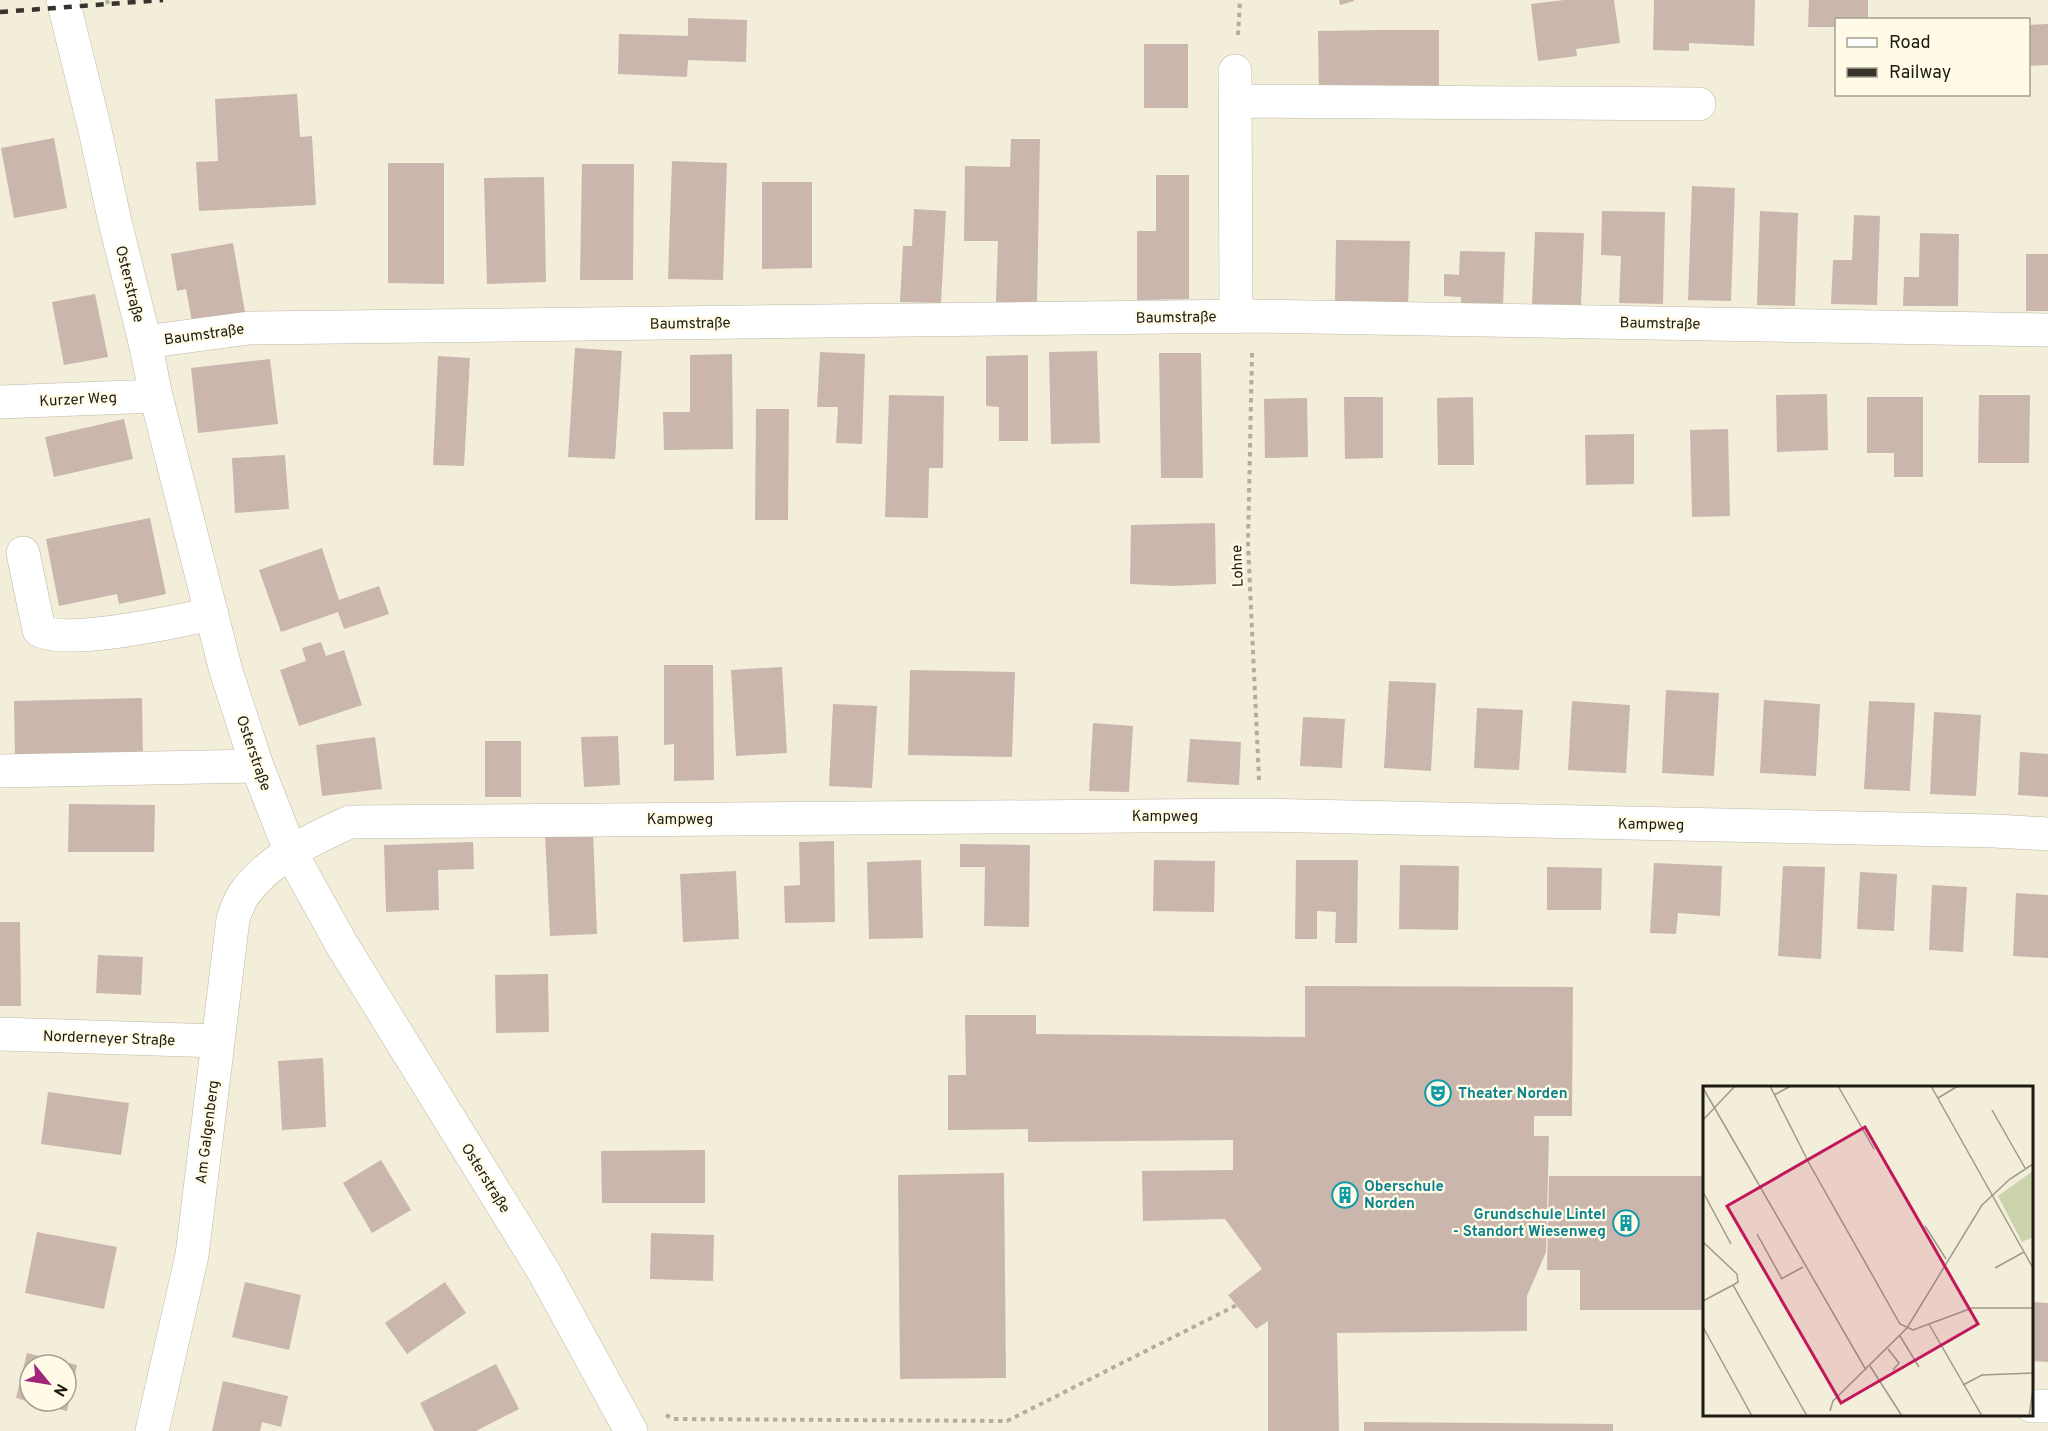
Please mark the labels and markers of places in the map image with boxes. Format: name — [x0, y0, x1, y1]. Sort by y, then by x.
theatre icon: Theater Norden — [1423, 1078, 1453, 1108]
place label: Theater Norden — [1458, 1085, 1568, 1104]
place label: Oberschule Norden — [1364, 1178, 1444, 1214]
building icon: Oberschule Norden — [1330, 1180, 1360, 1210]
place label: Grundschule Lintel - Standort Wiesenweg — [1453, 1206, 1606, 1242]
building icon: Grundschule Lintel - Standort Wiesenweg — [1611, 1208, 1641, 1238]

